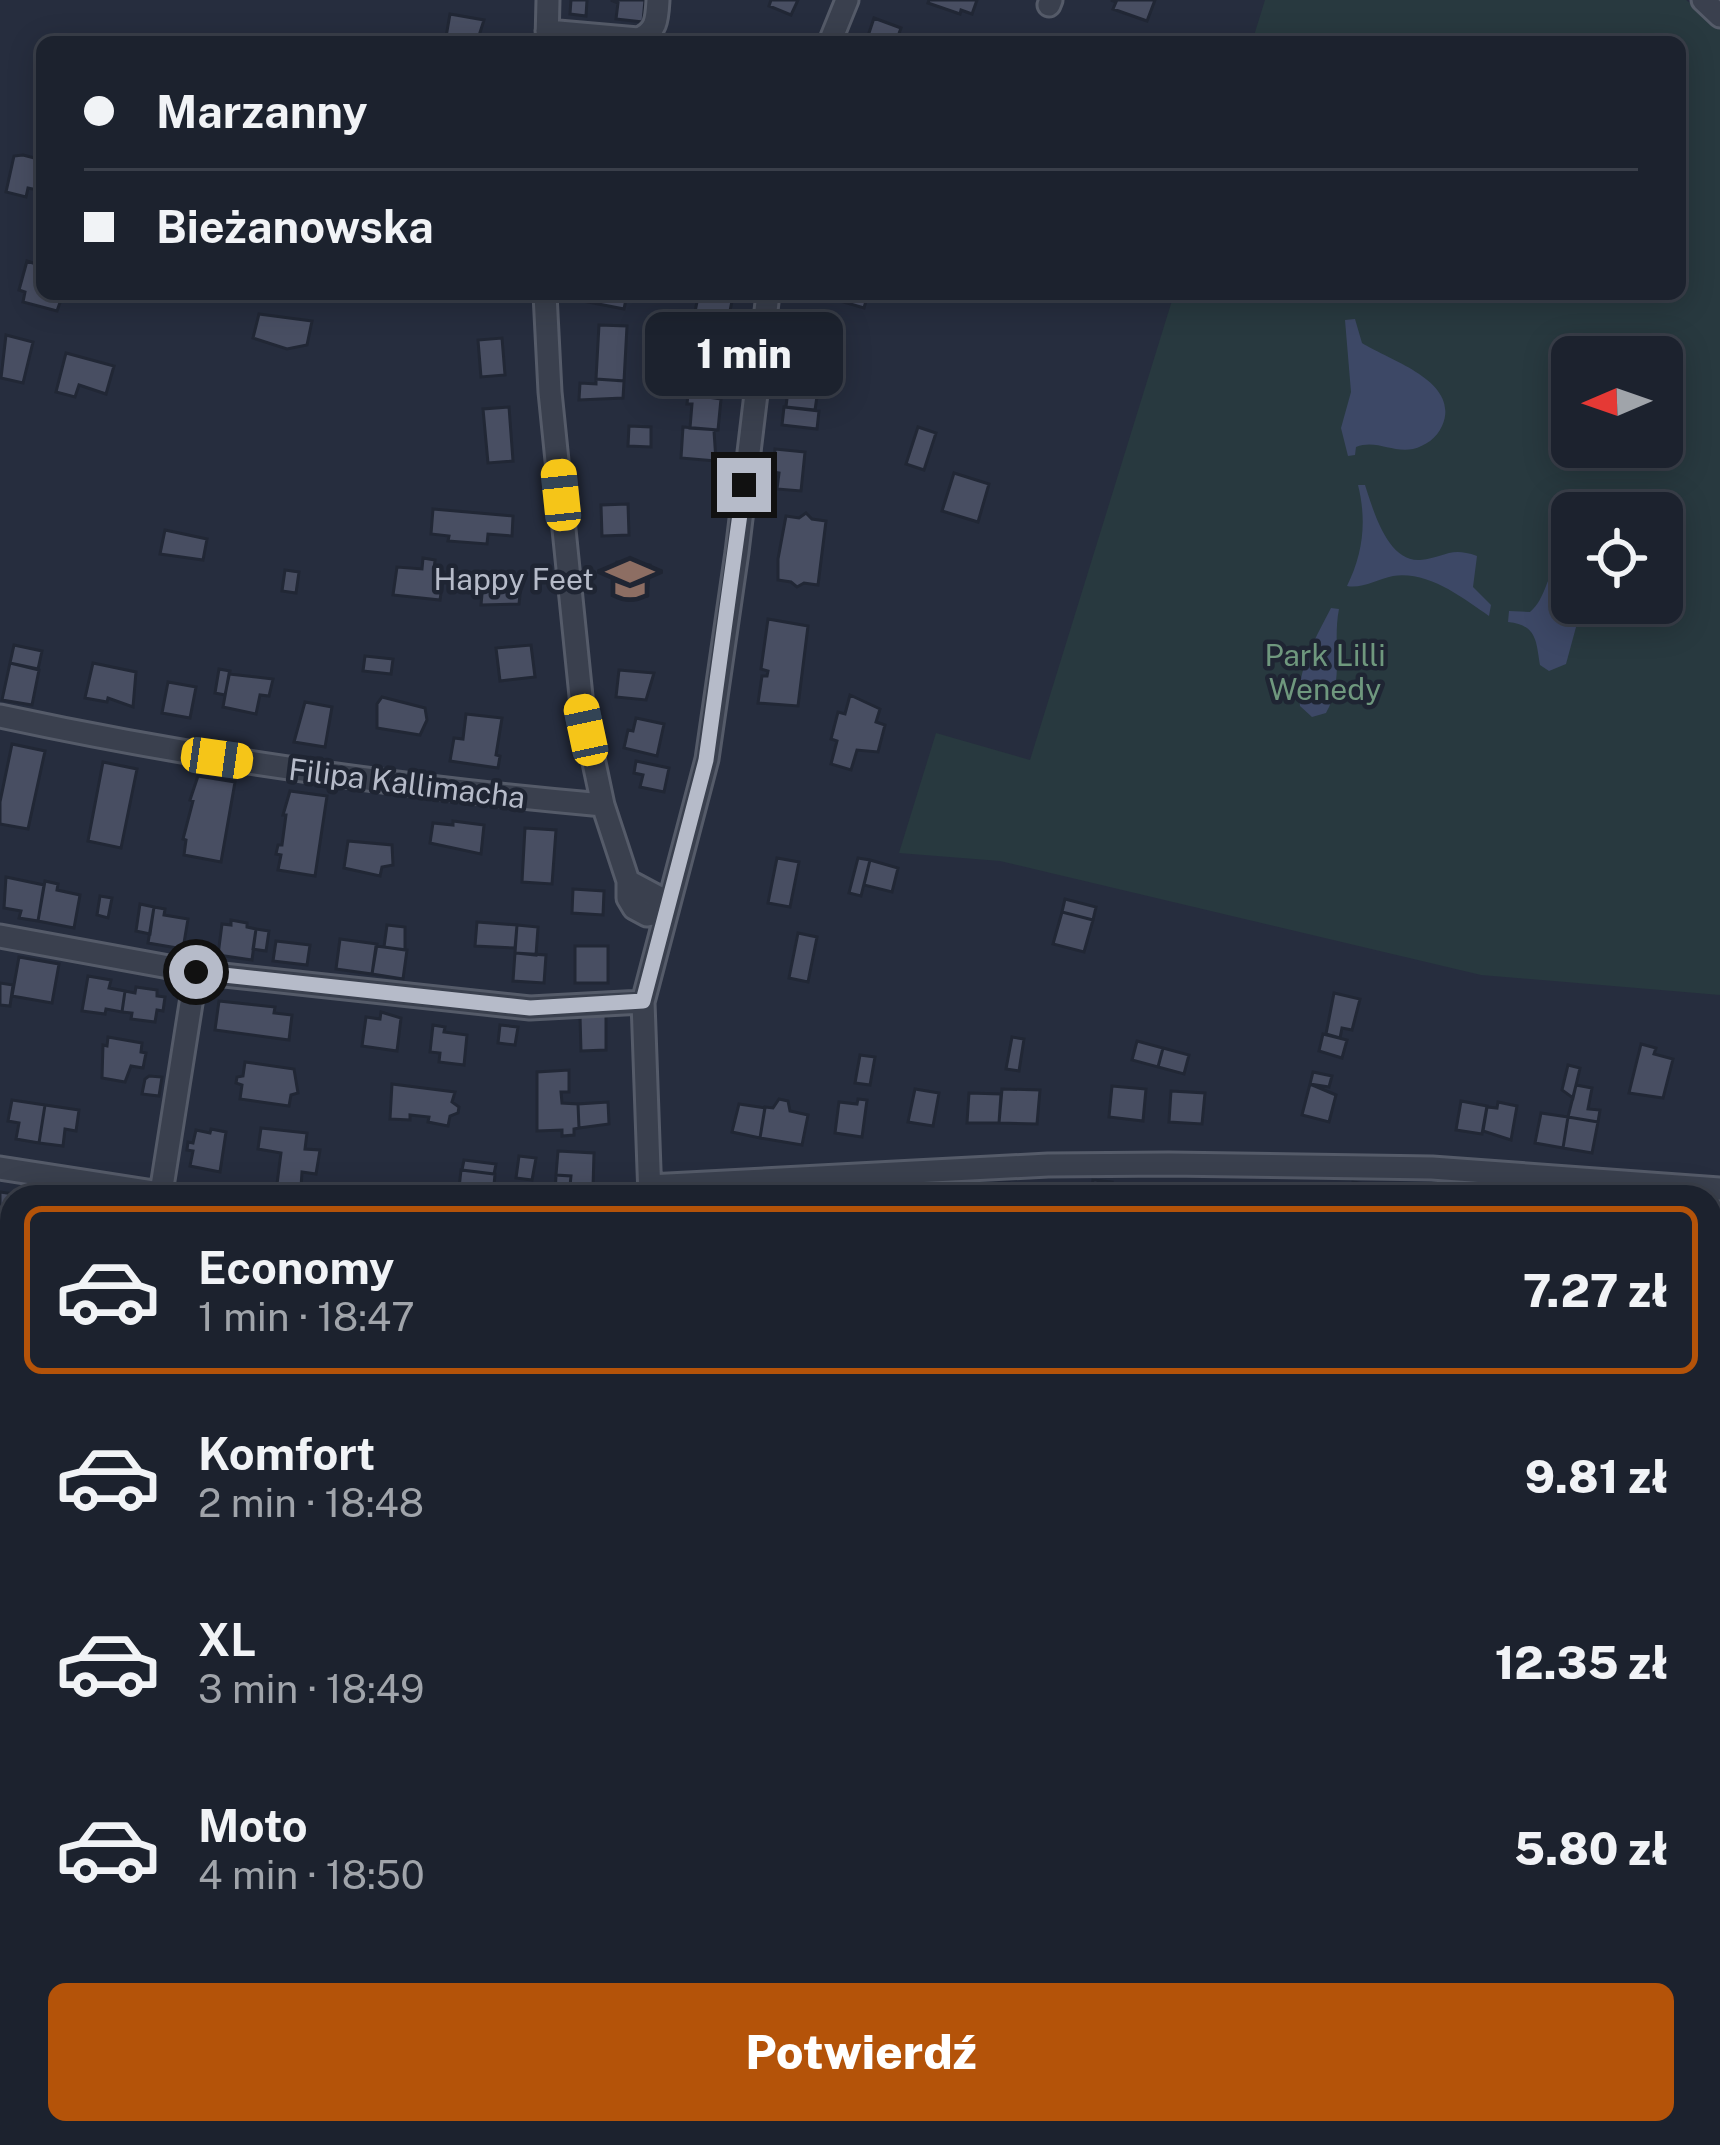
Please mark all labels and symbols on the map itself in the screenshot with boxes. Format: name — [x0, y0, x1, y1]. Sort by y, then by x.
callout: 1 min — [645, 311, 843, 395]
north arrow — [1551, 336, 1683, 468]
car — [539, 457, 583, 533]
route end — [717, 458, 771, 512]
school or university icon: Happy Feet — [605, 554, 655, 604]
place label: Happy Feet — [433, 561, 594, 597]
park label: Park Lilli Wenedy — [1264, 637, 1386, 707]
car — [561, 691, 611, 769]
car — [179, 735, 255, 781]
street label: Filipa Kallimacha — [287, 751, 527, 815]
route start — [169, 945, 223, 999]

